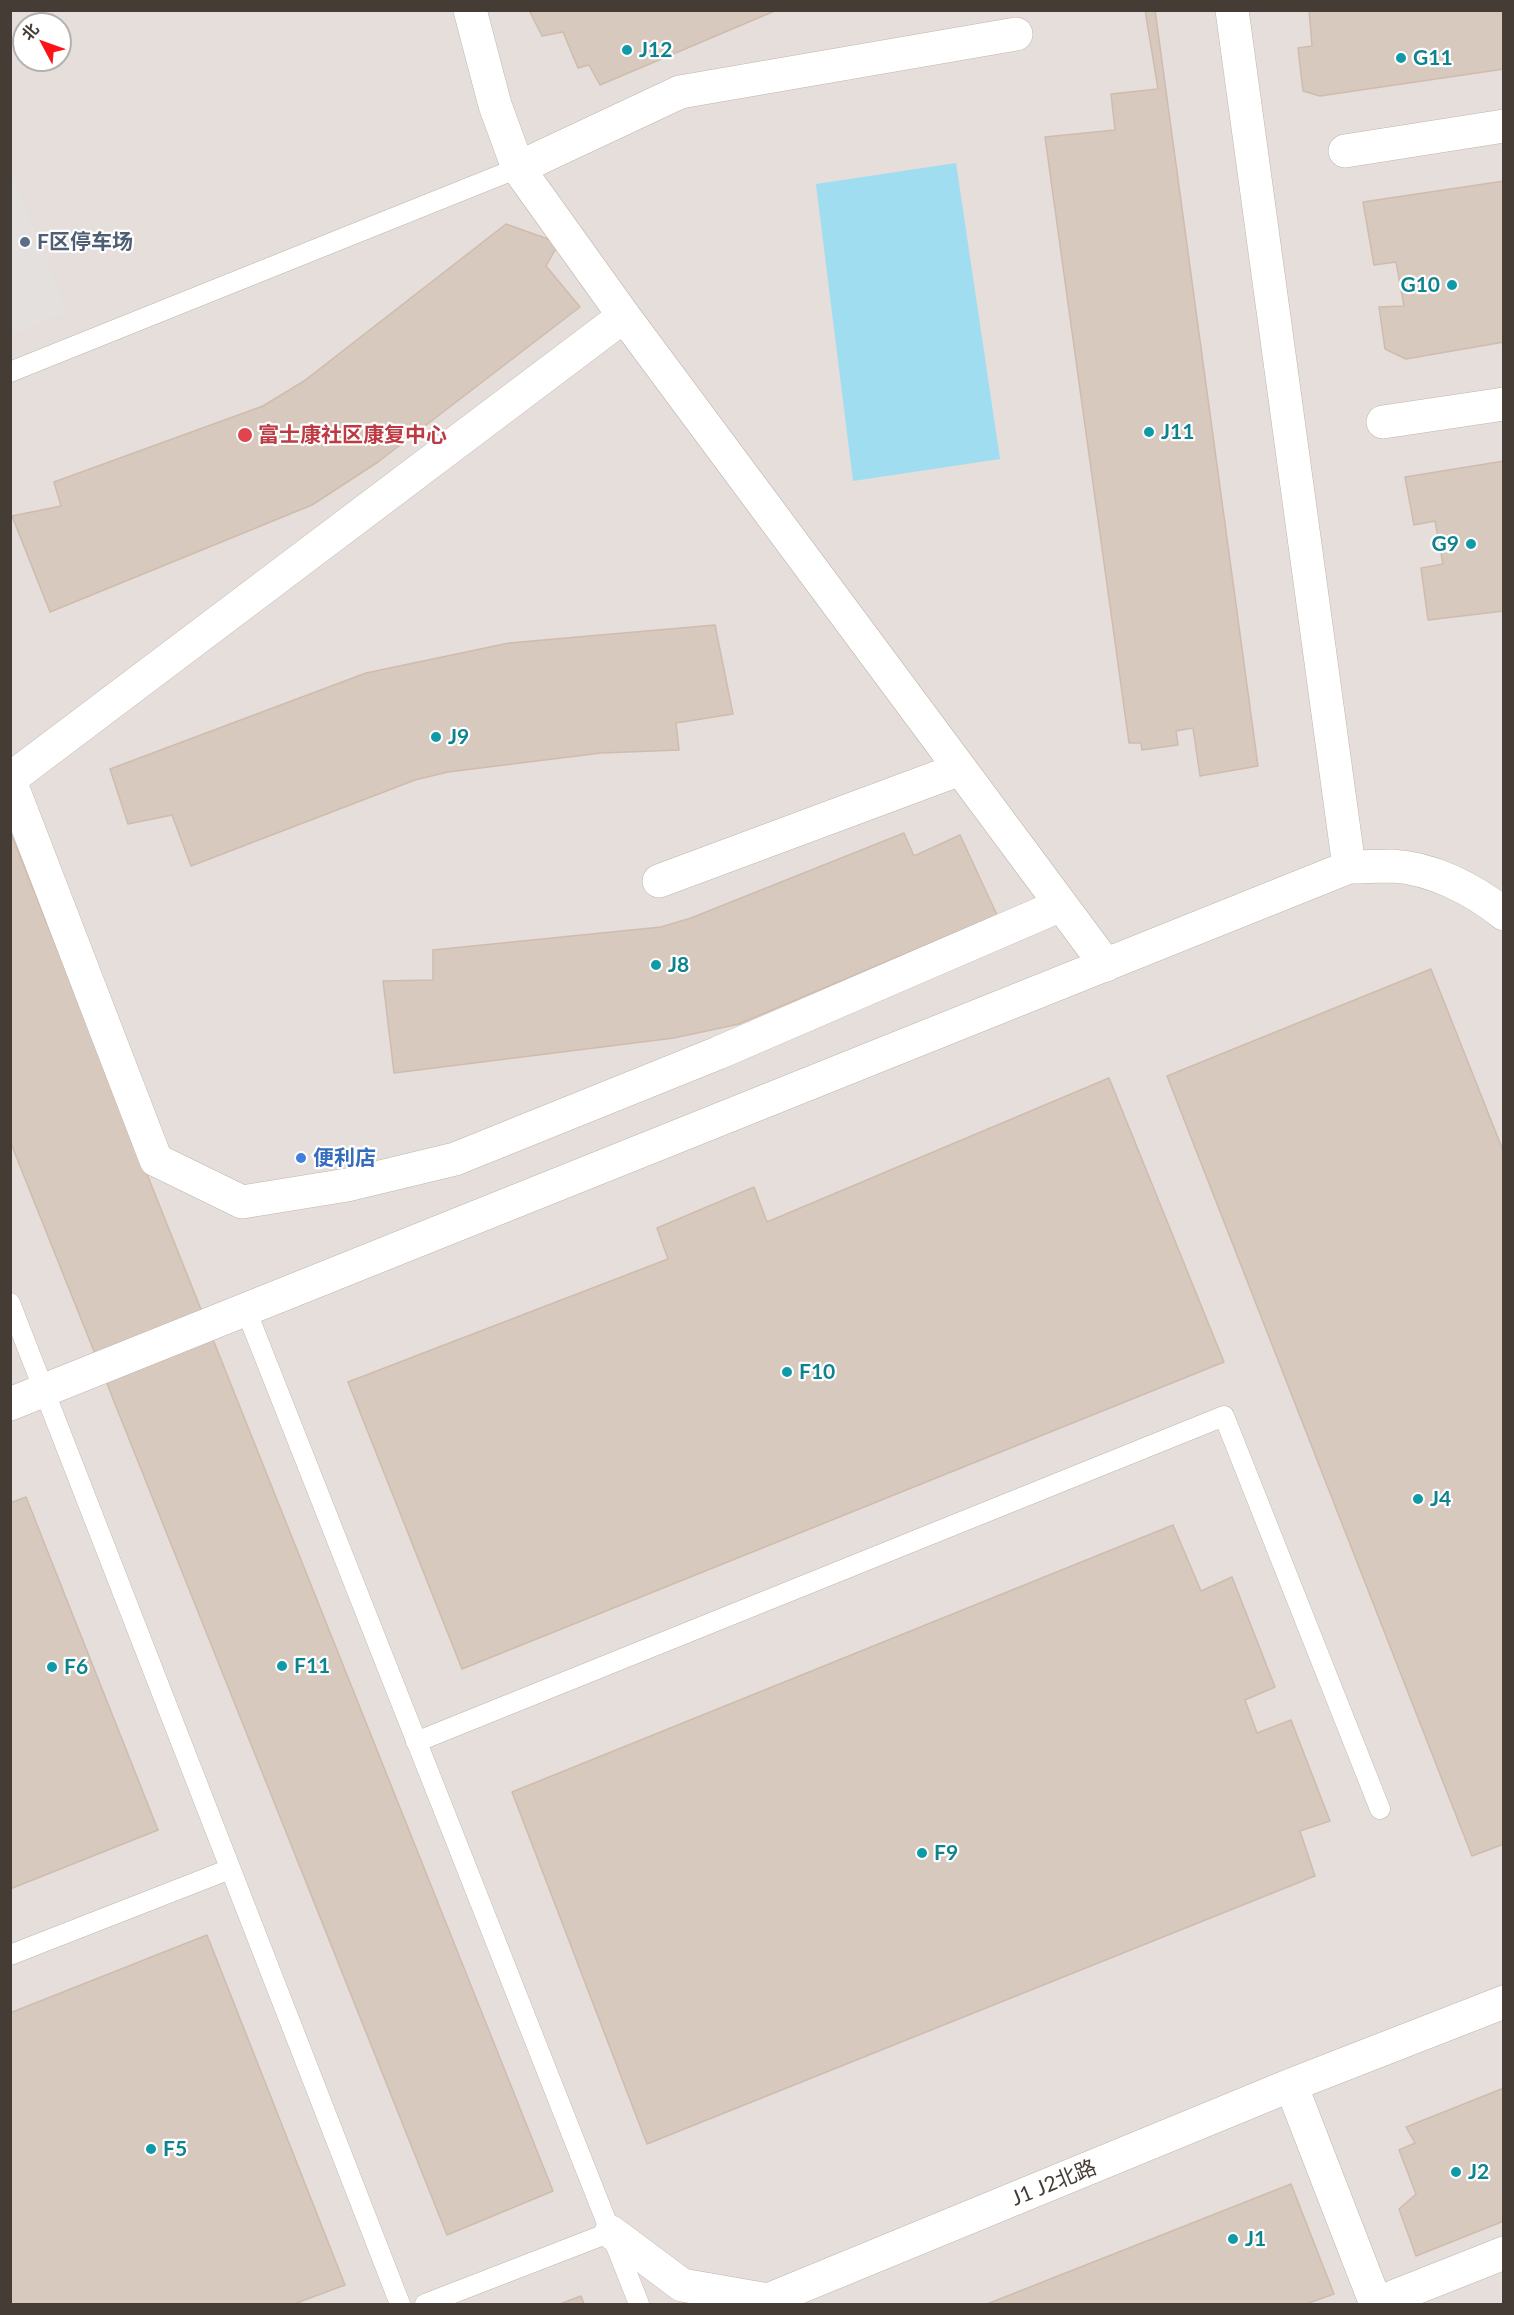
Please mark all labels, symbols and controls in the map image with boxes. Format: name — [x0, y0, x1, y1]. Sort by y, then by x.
north arrow — [12, 12, 72, 72]
text: 北 — [17, 19, 42, 43]
place label: J12 — [639, 37, 672, 63]
marker: J12 — [620, 43, 634, 57]
place label: G11 — [1413, 45, 1453, 71]
marker: G11 — [1394, 51, 1408, 65]
place label: F区停车场 — [37, 229, 133, 255]
marker: F区停车场 — [18, 235, 32, 249]
place label: G10 — [1400, 272, 1440, 298]
marker: G10 — [1445, 278, 1459, 292]
place label: J11 — [1161, 419, 1194, 445]
place label: 富士康社区康复中心 — [258, 422, 447, 448]
marker: J11 — [1142, 425, 1156, 439]
marker: 富士康社区康复中心 — [236, 426, 254, 444]
place label: G9 — [1432, 531, 1459, 557]
marker: G9 — [1464, 537, 1478, 551]
place label: J9 — [448, 724, 469, 750]
marker: J9 — [429, 730, 443, 744]
place label: J8 — [668, 952, 689, 978]
marker: J8 — [649, 958, 663, 972]
place label: 便利店 — [313, 1145, 376, 1171]
marker: 便利店 — [294, 1151, 308, 1165]
place label: F10 — [799, 1359, 835, 1385]
marker: F10 — [780, 1365, 794, 1379]
place label: J4 — [1430, 1486, 1451, 1512]
marker: J4 — [1411, 1492, 1425, 1506]
place label: F11 — [294, 1653, 330, 1679]
place label: F6 — [64, 1654, 88, 1680]
marker: F11 — [275, 1659, 289, 1673]
marker: F6 — [45, 1660, 59, 1674]
place label: F9 — [934, 1840, 958, 1866]
marker: F9 — [915, 1846, 929, 1860]
place label: F5 — [163, 2136, 187, 2162]
marker: F5 — [144, 2142, 158, 2156]
street label: J1 J2北路 — [1008, 2155, 1100, 2211]
place label: J2 — [1468, 2159, 1489, 2185]
marker: J2 — [1449, 2165, 1463, 2179]
place label: J1 — [1245, 2226, 1266, 2252]
marker: J1 — [1226, 2232, 1240, 2246]

